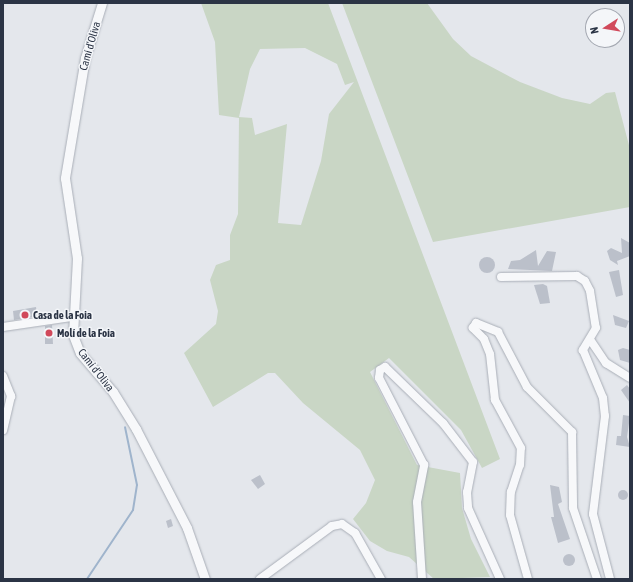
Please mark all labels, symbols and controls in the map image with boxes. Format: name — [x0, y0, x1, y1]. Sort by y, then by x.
north arrow — [585, 8, 625, 48]
street label: Camí d’Oliva — [77, 20, 103, 72]
text: N — [588, 26, 601, 35]
place label: Casa de la Foia — [33, 308, 92, 322]
marker: Casa de la Foia — [20, 310, 30, 320]
place label: Molí de la Foia — [57, 326, 115, 340]
marker: Molí de la Foia — [44, 328, 54, 338]
street label: Camí d’Oliva — [75, 346, 117, 394]

